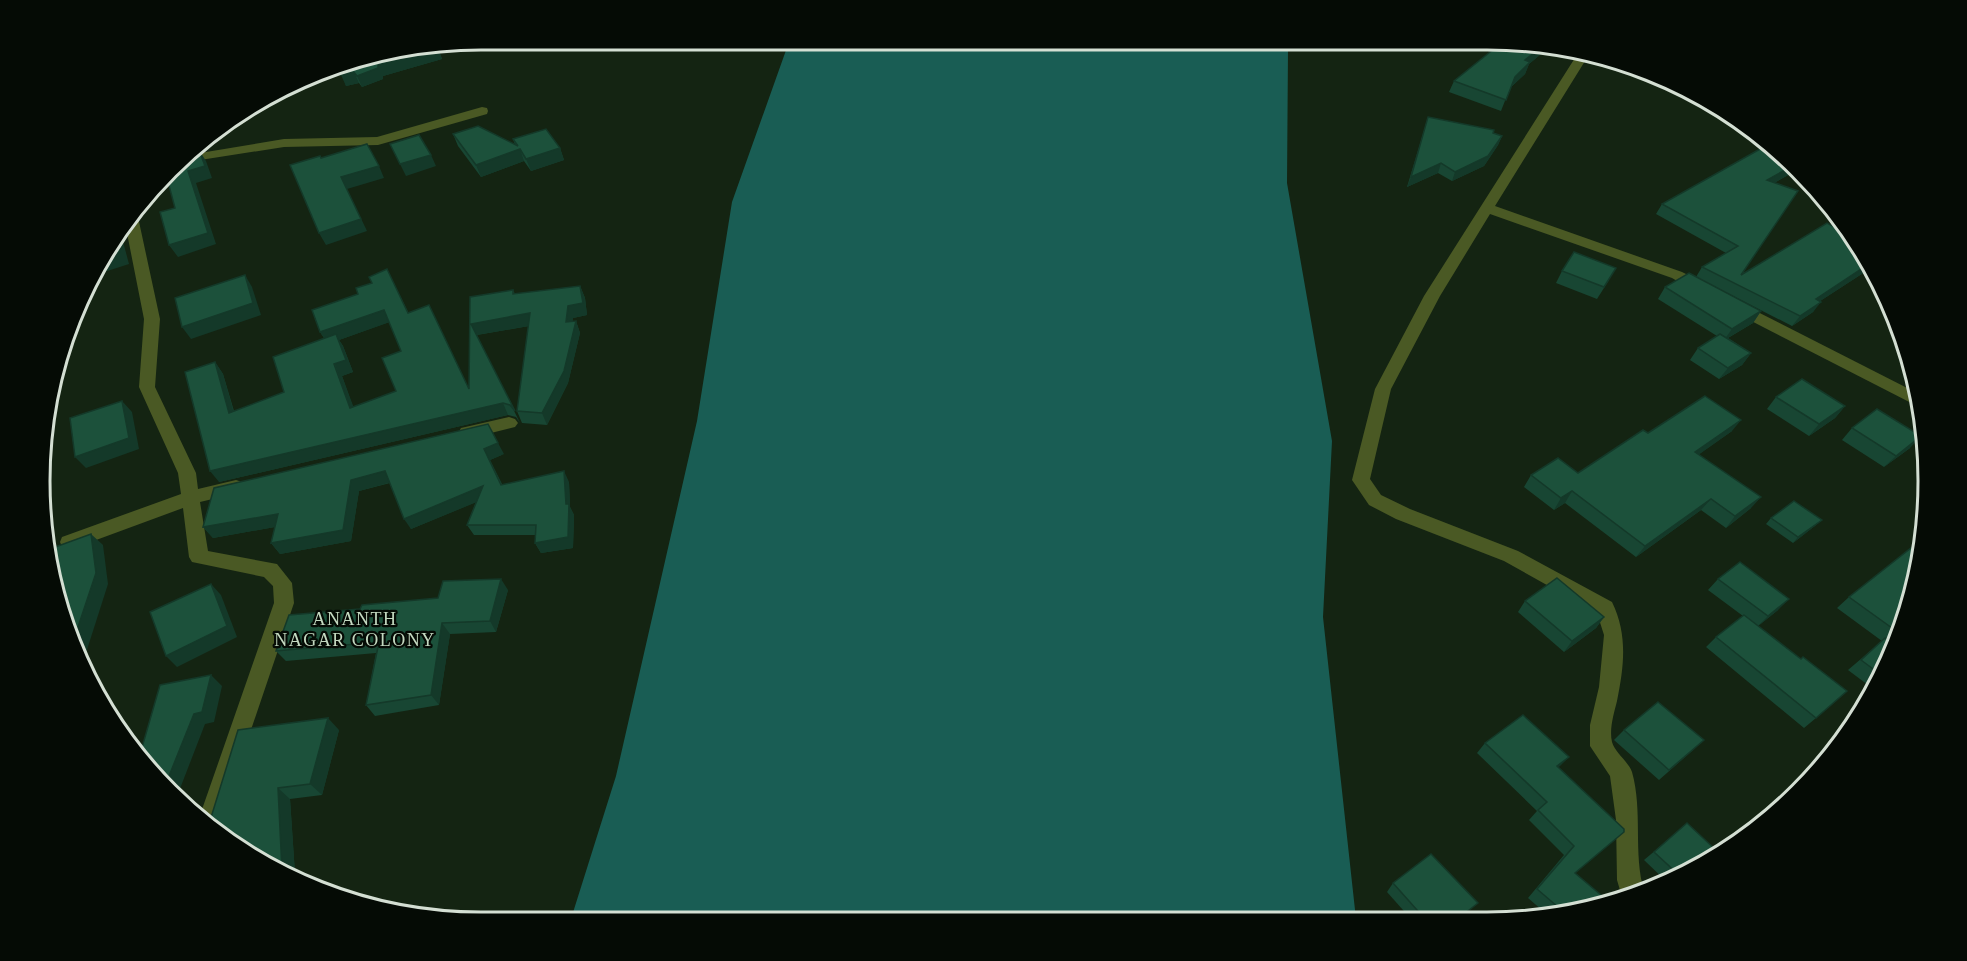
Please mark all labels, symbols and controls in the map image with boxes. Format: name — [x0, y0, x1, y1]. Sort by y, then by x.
district label: ANANTH NAGAR COLONY — [274, 609, 436, 650]

